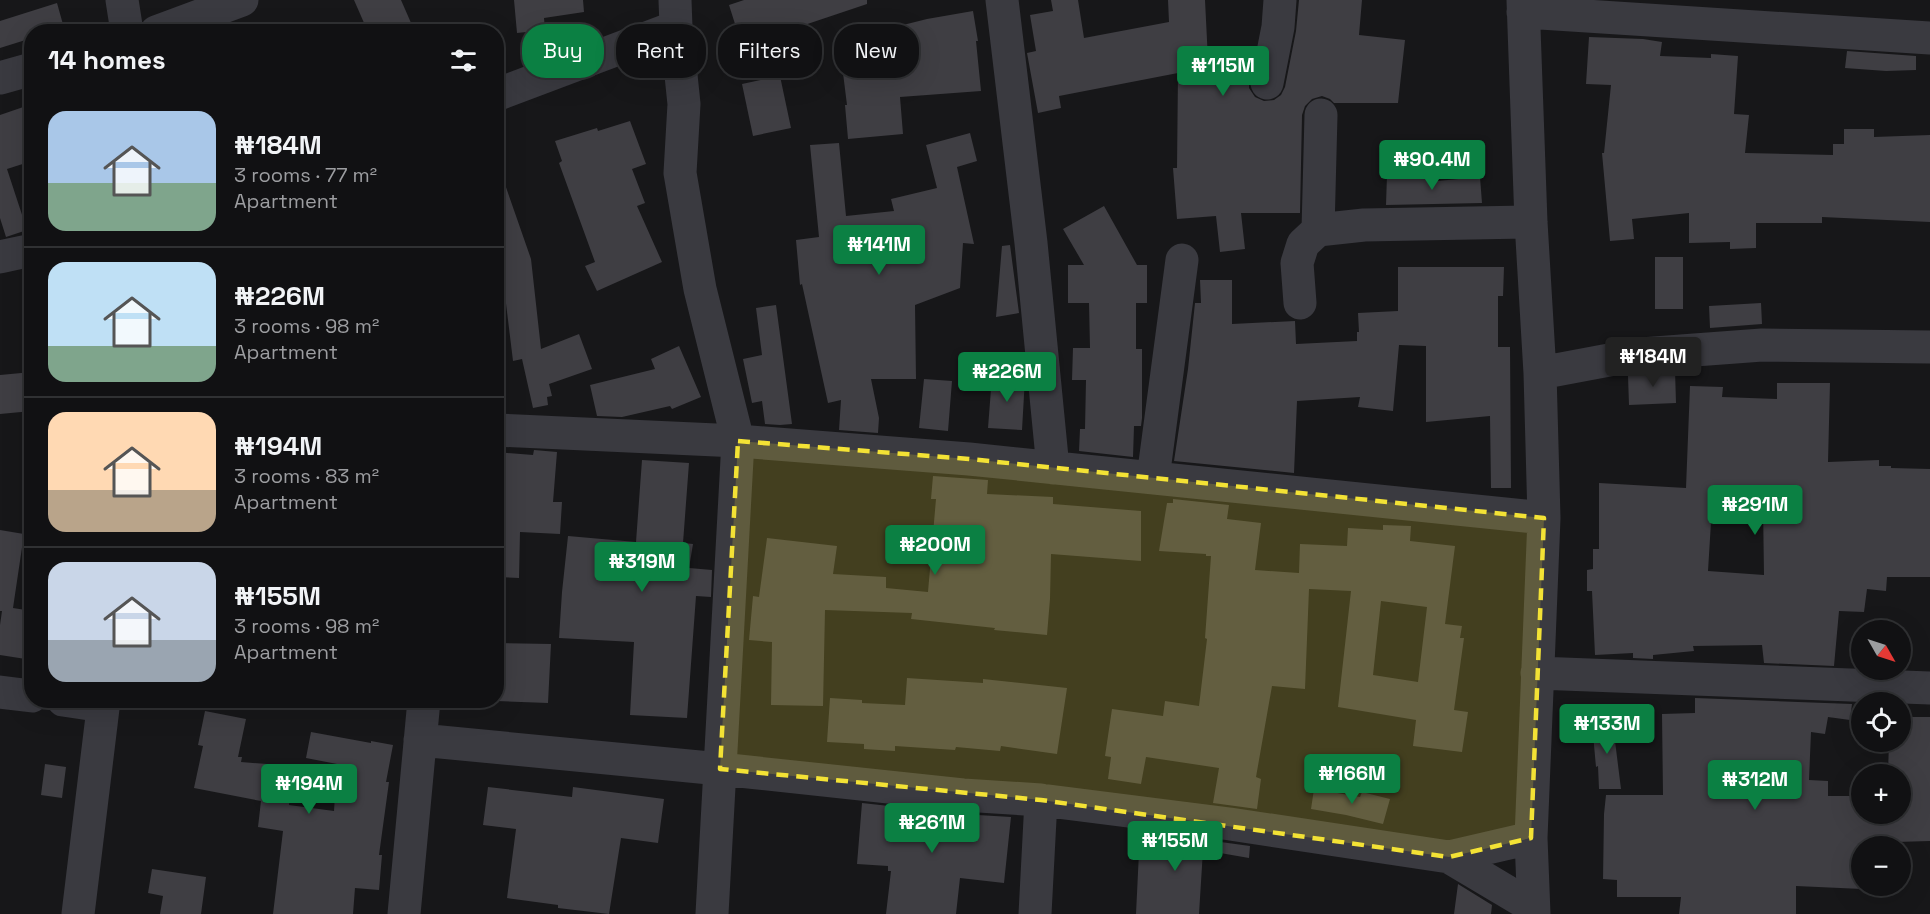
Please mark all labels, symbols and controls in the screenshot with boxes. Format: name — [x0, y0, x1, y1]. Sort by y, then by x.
chip: Buy — [522, 24, 604, 78]
chip: Rent — [616, 24, 706, 78]
chip: Filters — [718, 24, 822, 78]
chip: New — [834, 24, 919, 78]
text: 14 homes — [48, 43, 166, 77]
icon: filters — [447, 44, 480, 77]
pin: ₦115M — [1181, 46, 1265, 97]
text: ₦115M — [1191, 52, 1255, 78]
text: ₦184M — [234, 128, 322, 162]
icon: home — [96, 135, 168, 207]
pin: ₦90.4M — [1383, 140, 1481, 191]
text: ₦90.4M — [1393, 146, 1471, 172]
text: 3 rooms · 77 m² — [234, 162, 377, 188]
text: Apartment — [234, 188, 338, 214]
pin: ₦141M — [837, 225, 921, 276]
text: ₦141M — [847, 231, 911, 257]
text: ₦226M — [234, 279, 325, 313]
icon: home — [96, 286, 168, 358]
text: 3 rooms · 98 m² — [234, 313, 379, 339]
pin: ₦184M — [1611, 337, 1695, 388]
text: Apartment — [234, 339, 338, 365]
text: ₦184M — [1619, 343, 1687, 369]
pin: ₦226M — [965, 352, 1049, 403]
text: ₦226M — [972, 358, 1042, 384]
text: ₦194M — [234, 429, 322, 463]
icon: home — [96, 436, 168, 508]
text: 3 rooms · 83 m² — [234, 463, 379, 489]
pin: ₦291M — [1713, 485, 1797, 536]
text: Apartment — [234, 489, 338, 515]
text: ₦291M — [1722, 491, 1788, 517]
pin: ₦200M — [893, 525, 977, 576]
text: ₦200M — [899, 531, 971, 557]
pin: ₦319M — [600, 542, 684, 593]
text: ₦319M — [609, 548, 675, 574]
text: ₦155M — [234, 579, 321, 613]
icon: home — [96, 586, 168, 658]
text: 3 rooms · 98 m² — [234, 613, 379, 639]
north arrow — [1851, 620, 1911, 680]
map controls — [1851, 620, 1911, 896]
text: Apartment — [234, 639, 338, 665]
button: locate — [1851, 692, 1911, 752]
pin: ₦133M — [1565, 704, 1649, 755]
text: ₦133M — [1573, 710, 1641, 736]
pin: ₦166M — [1310, 754, 1394, 805]
text: ₦166M — [1318, 760, 1386, 786]
pin: ₦312M — [1713, 760, 1797, 811]
pin: ₦194M — [267, 764, 351, 815]
button: + — [1851, 764, 1911, 824]
text: ₦312M — [1722, 766, 1788, 792]
text: ₦194M — [275, 770, 343, 796]
pin: ₦261M — [890, 803, 974, 854]
text: ₦261M — [899, 809, 965, 835]
pin: ₦155M — [1133, 821, 1217, 872]
text: ₦155M — [1142, 827, 1208, 853]
button: − — [1851, 836, 1911, 896]

